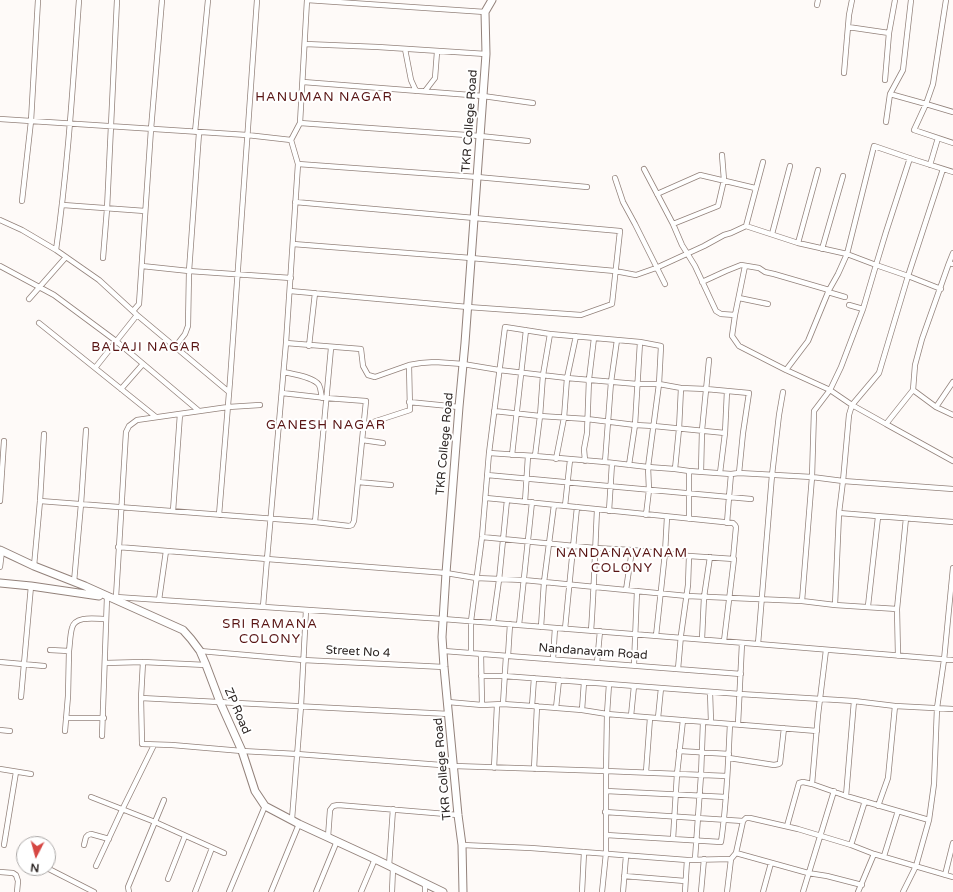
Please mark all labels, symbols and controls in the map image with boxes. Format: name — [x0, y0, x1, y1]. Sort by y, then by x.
street label: TKR College Road — [459, 69, 481, 173]
district label: HANUMAN NAGAR — [255, 90, 393, 106]
district label: BALAJI NAGAR — [91, 340, 201, 356]
street label: TKR College Road — [433, 392, 457, 496]
district label: GANESH NAGAR — [266, 418, 386, 434]
district label: NANDANAVANAM COLONY — [556, 546, 688, 577]
district label: SRI RAMANA COLONY — [222, 617, 318, 648]
street label: Nandanavam Road — [538, 641, 648, 663]
street label: Street No 4 — [325, 643, 391, 661]
street label: ZP Road — [221, 686, 253, 736]
street label: TKR College Road — [431, 717, 455, 821]
north arrow — [16, 836, 56, 876]
text: N — [30, 861, 40, 874]

